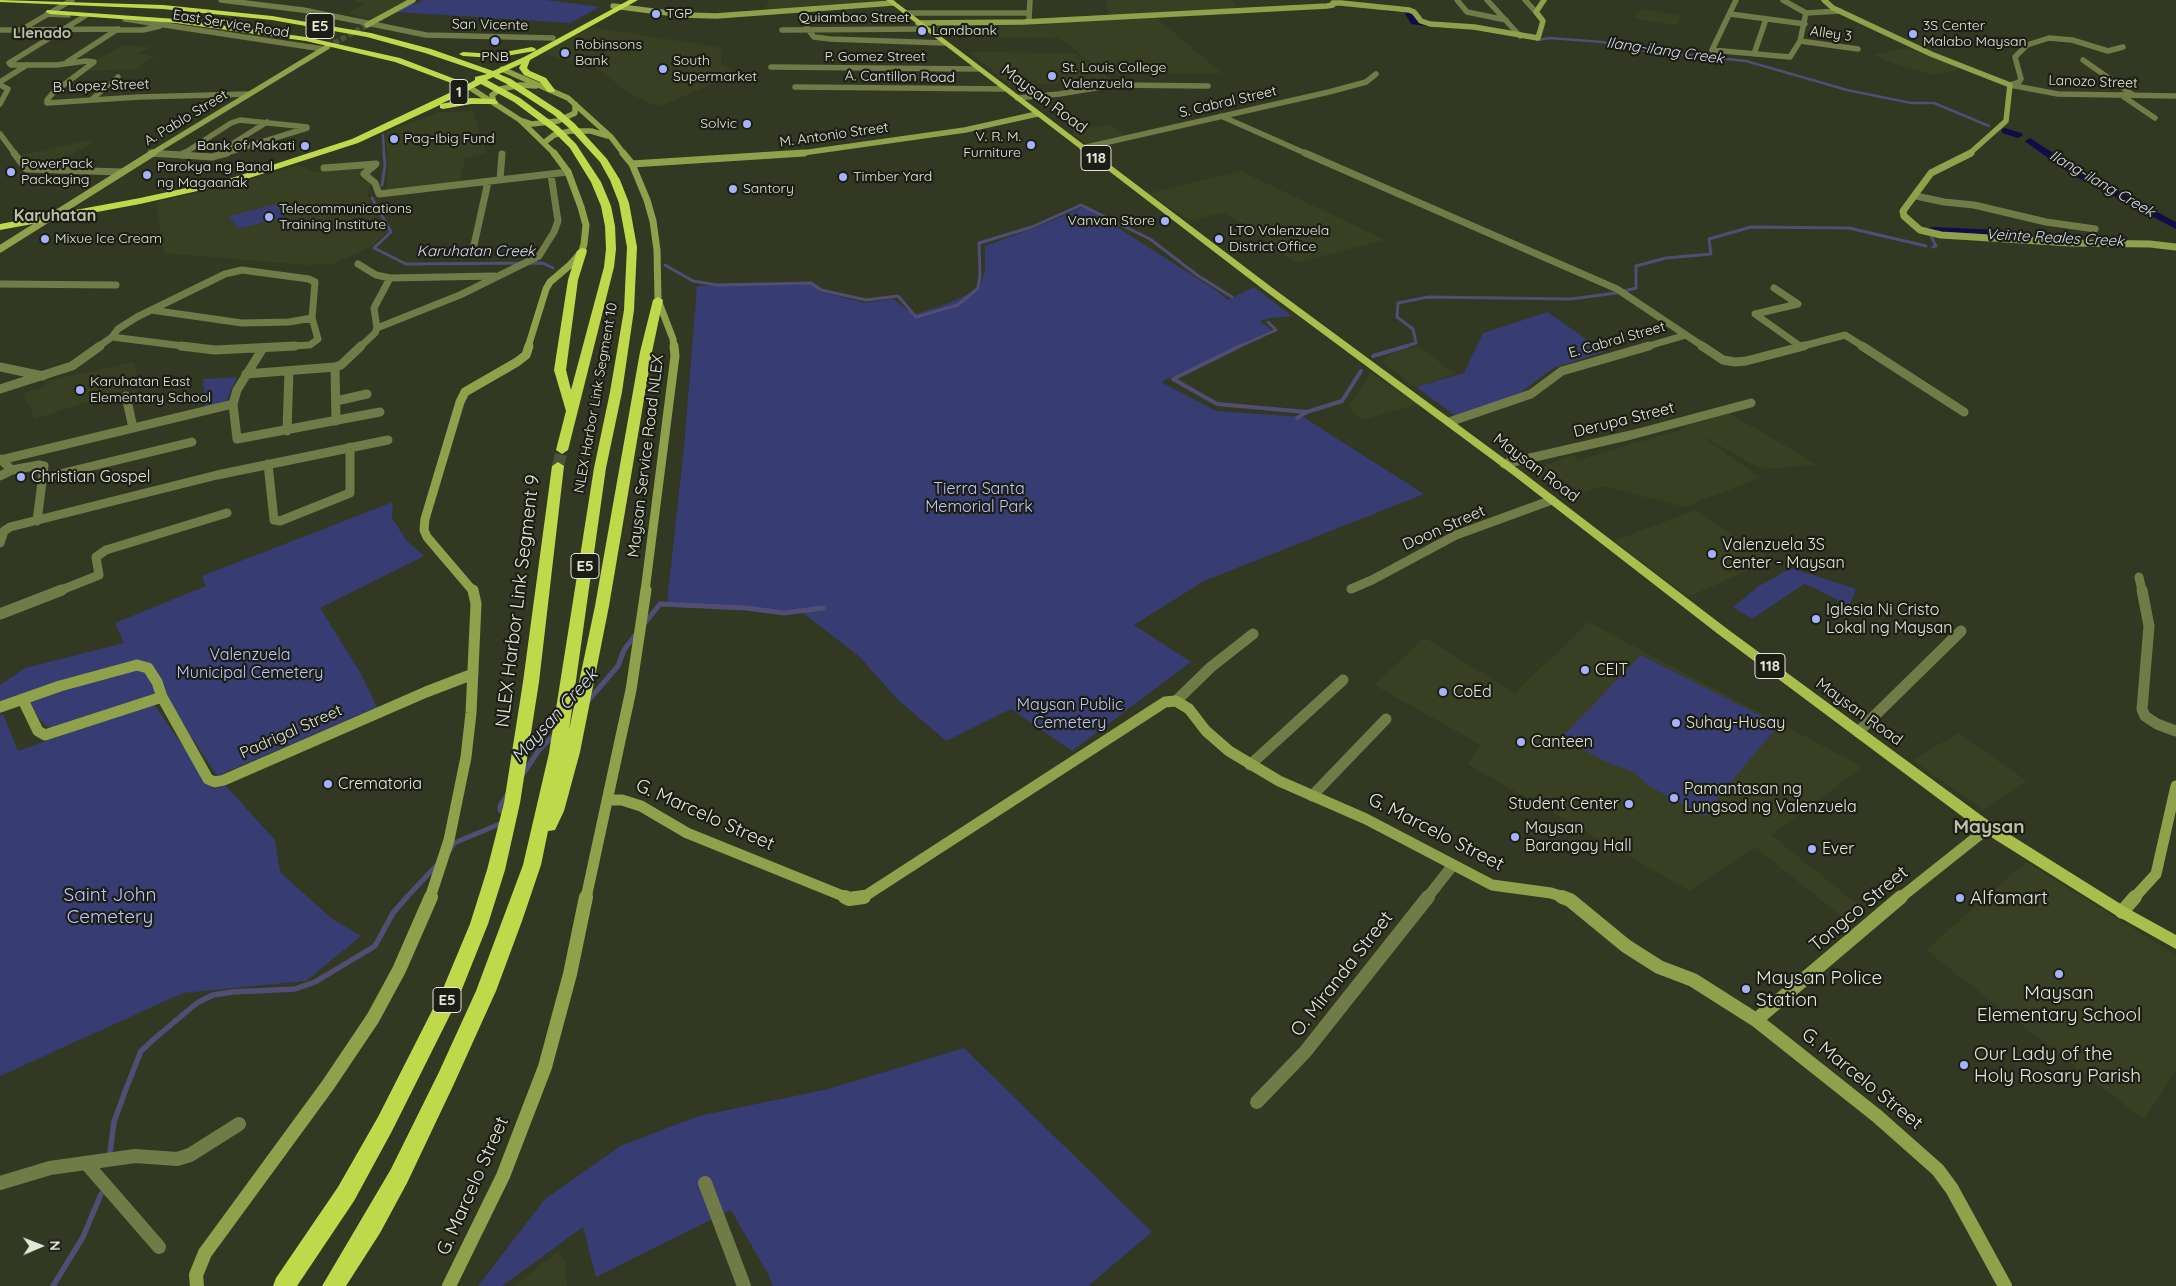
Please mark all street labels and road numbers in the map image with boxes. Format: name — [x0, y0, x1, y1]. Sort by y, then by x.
street label: East Service Road — [172, 7, 290, 41]
street label: Quiambao Street — [799, 10, 909, 26]
road number: E5 — [306, 14, 334, 38]
street label: San Vicente — [452, 16, 528, 34]
street label: Alley 3 — [1809, 23, 1853, 45]
street label: P. Gomez Street — [825, 49, 925, 65]
street label: Maysan Road — [997, 60, 1091, 138]
street label: A. Cantillon Road — [845, 68, 955, 86]
street label: Lanozo Street — [2048, 72, 2138, 92]
street label: B. Lopez Street — [52, 76, 150, 96]
road number: 1 — [450, 80, 468, 104]
street label: S. Cabral Street — [1178, 83, 1278, 121]
street label: A. Pablo Street — [141, 87, 231, 149]
street label: M. Antonio Street — [778, 119, 890, 151]
road number: 118 — [1081, 146, 1111, 170]
street label: NLEX Harbor Link Segment 10 — [571, 301, 621, 495]
street label: E. Cabral Street — [1567, 318, 1667, 362]
street label: Maysan Service Road NLEX — [624, 353, 668, 559]
street label: Derupa Street — [1572, 398, 1676, 442]
street label: Maysan Road — [1489, 429, 1583, 507]
street label: NLEX Harbor Link Segment 9 — [491, 473, 545, 729]
street label: Doon Street — [1400, 501, 1488, 555]
road number: E5 — [571, 554, 599, 578]
road number: 118 — [1755, 654, 1785, 678]
street label: Maysan Road — [1812, 674, 1906, 750]
street label: Padrigal Street — [237, 701, 345, 763]
street label: G. Marcelo Street — [632, 774, 778, 856]
street label: G. Marcelo Street — [1364, 788, 1508, 876]
street label: Tongco Street — [1805, 861, 1913, 957]
street label: O. Miranda Street — [1286, 907, 1398, 1041]
road number: E5 — [433, 988, 461, 1012]
street label: G. Marcelo Street — [1797, 1023, 1927, 1135]
street label: G. Marcelo Street — [432, 1113, 514, 1259]

